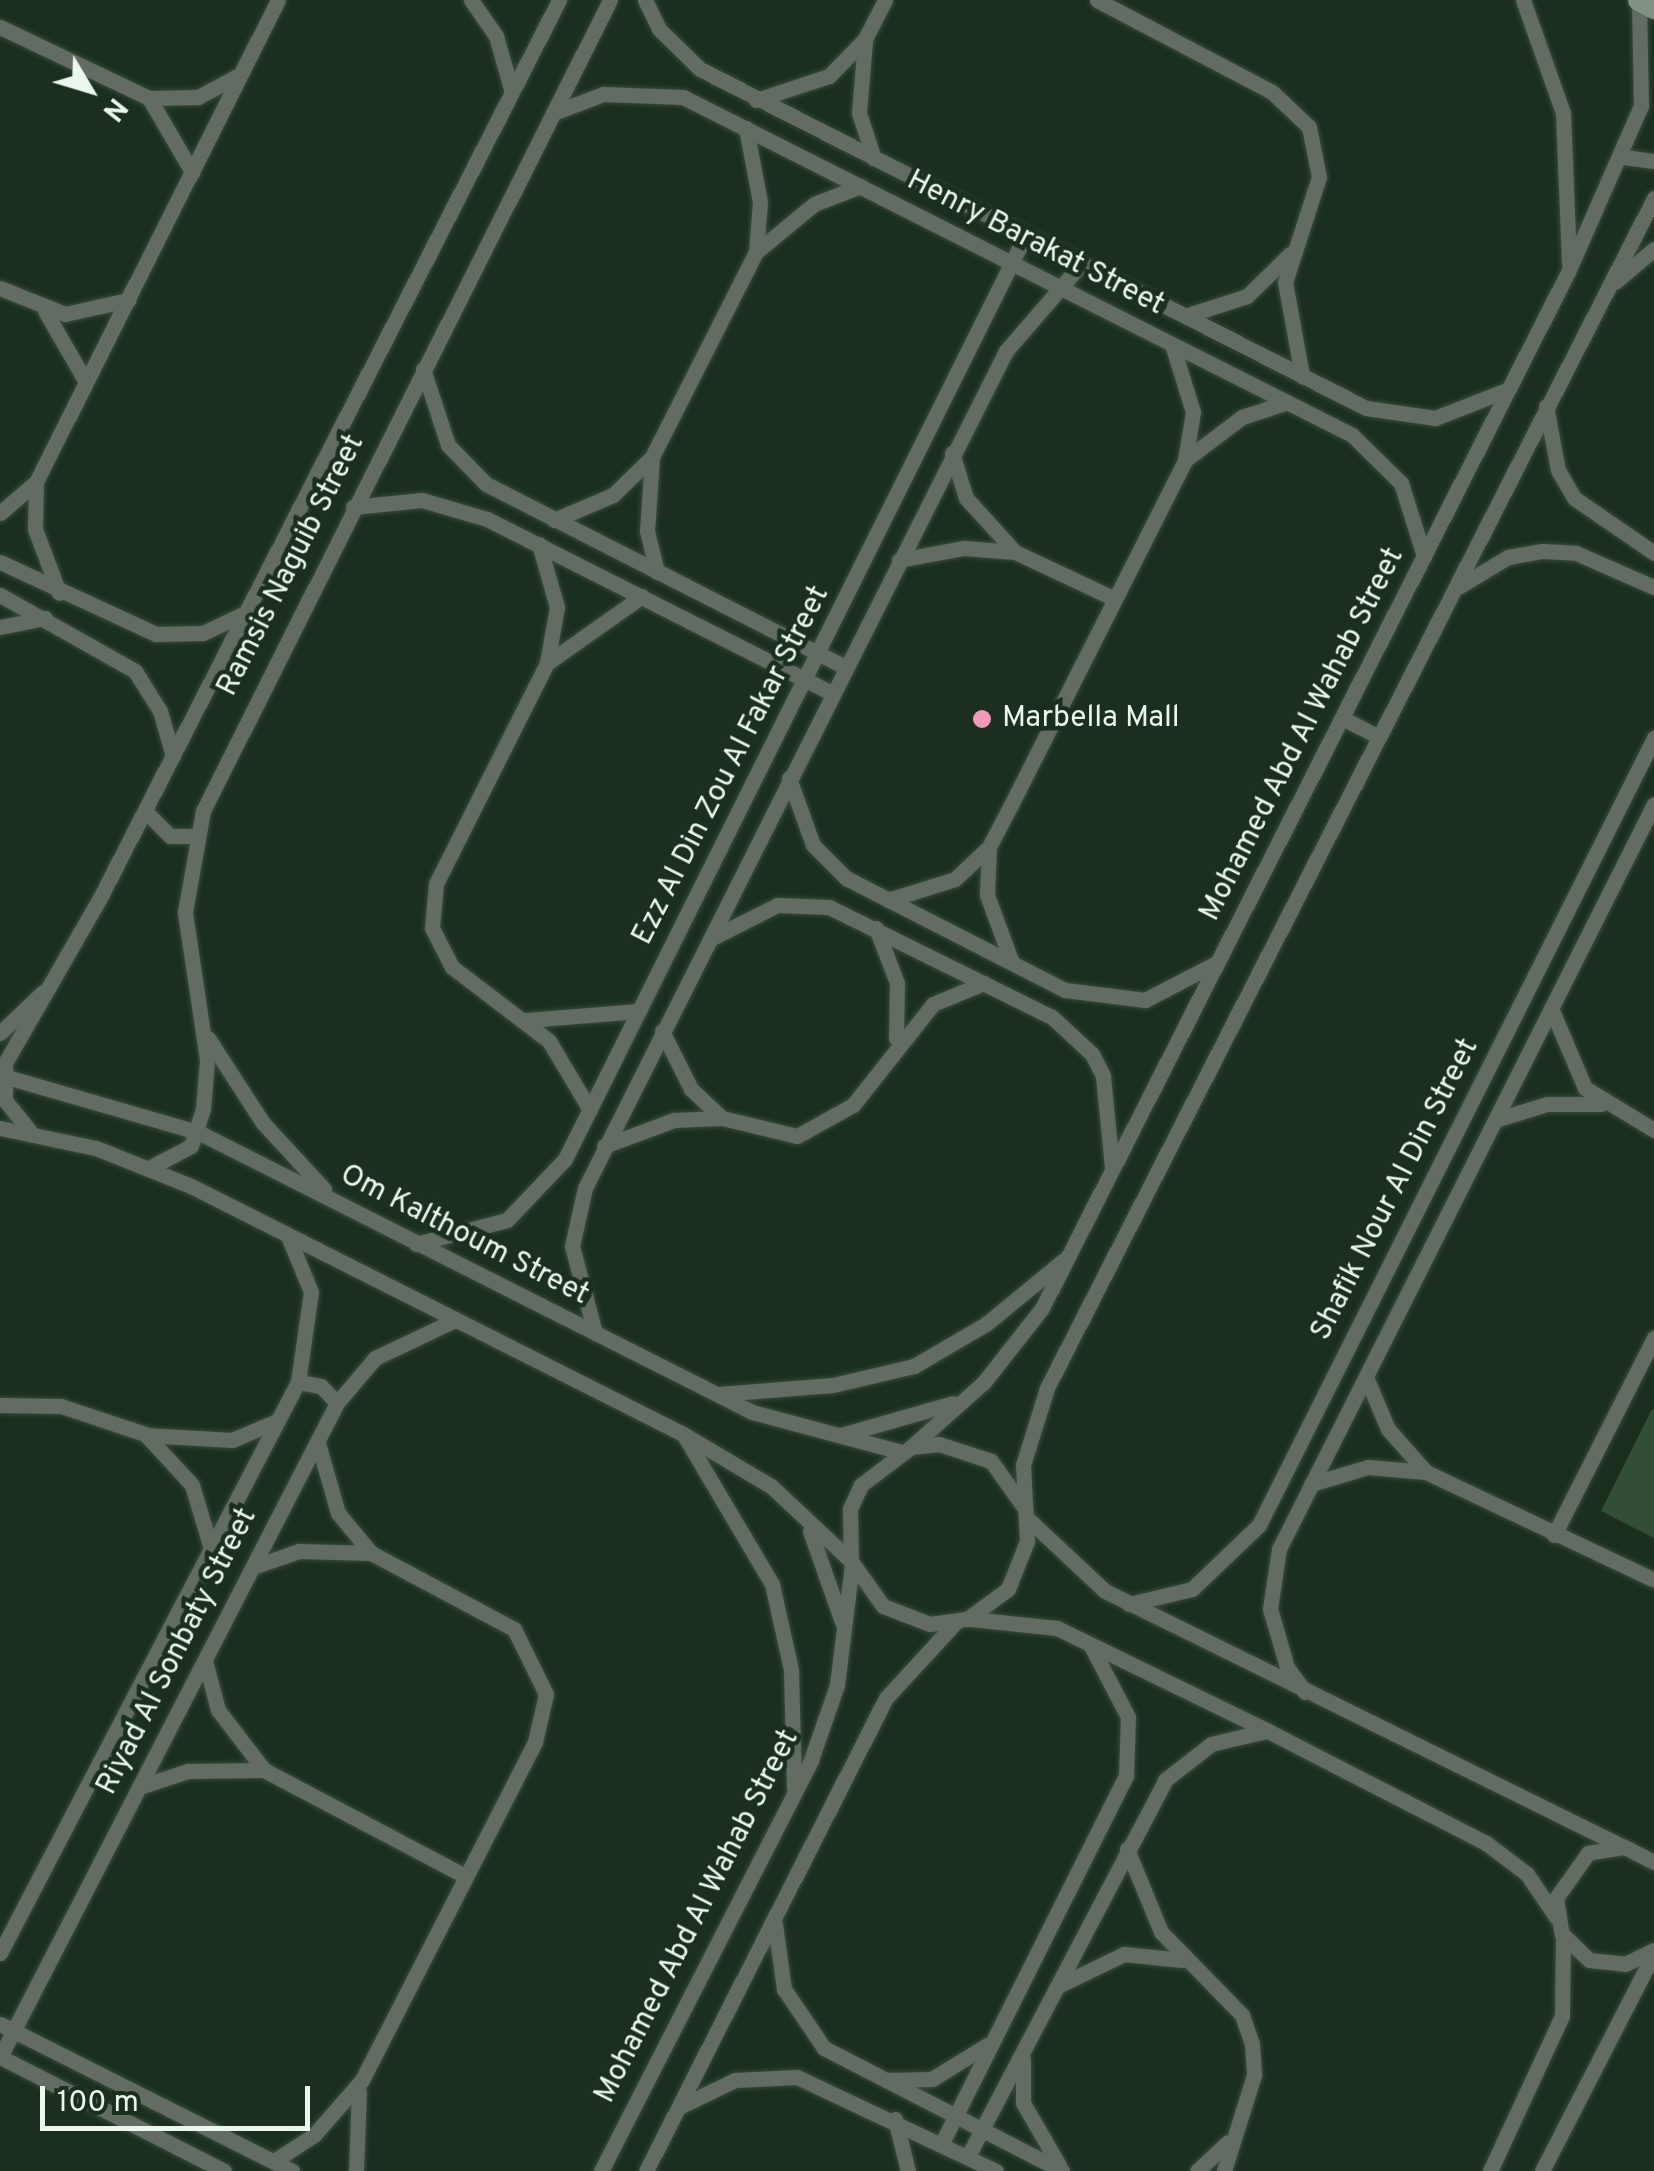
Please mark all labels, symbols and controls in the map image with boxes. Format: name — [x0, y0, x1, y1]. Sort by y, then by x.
north arrow — [40, 40, 140, 140]
text: N — [93, 89, 134, 127]
street label: Henry Barakat Street — [900, 163, 1170, 325]
street label: Ramsis Naguib Street — [210, 429, 374, 703]
street label: Mohamed Abd Al Wahab Street — [1192, 541, 1414, 929]
street label: Ezz Al Din Zou Al Fakar Street — [625, 579, 839, 953]
place label: Marbella Mall — [1002, 701, 1180, 737]
marker: Marbella Mall — [971, 708, 993, 730]
street label: Shafik Nour Al Din Street — [1304, 1033, 1488, 1347]
street label: Om Kalthoum Street — [334, 1158, 594, 1314]
street label: Riyad Al Sonbaty Street — [90, 1502, 266, 1802]
street label: Mohamed Abd Al Wahab Street — [587, 1723, 809, 2111]
scale bar — [45, 2066, 315, 2128]
text: 100 m — [57, 2085, 139, 2122]

